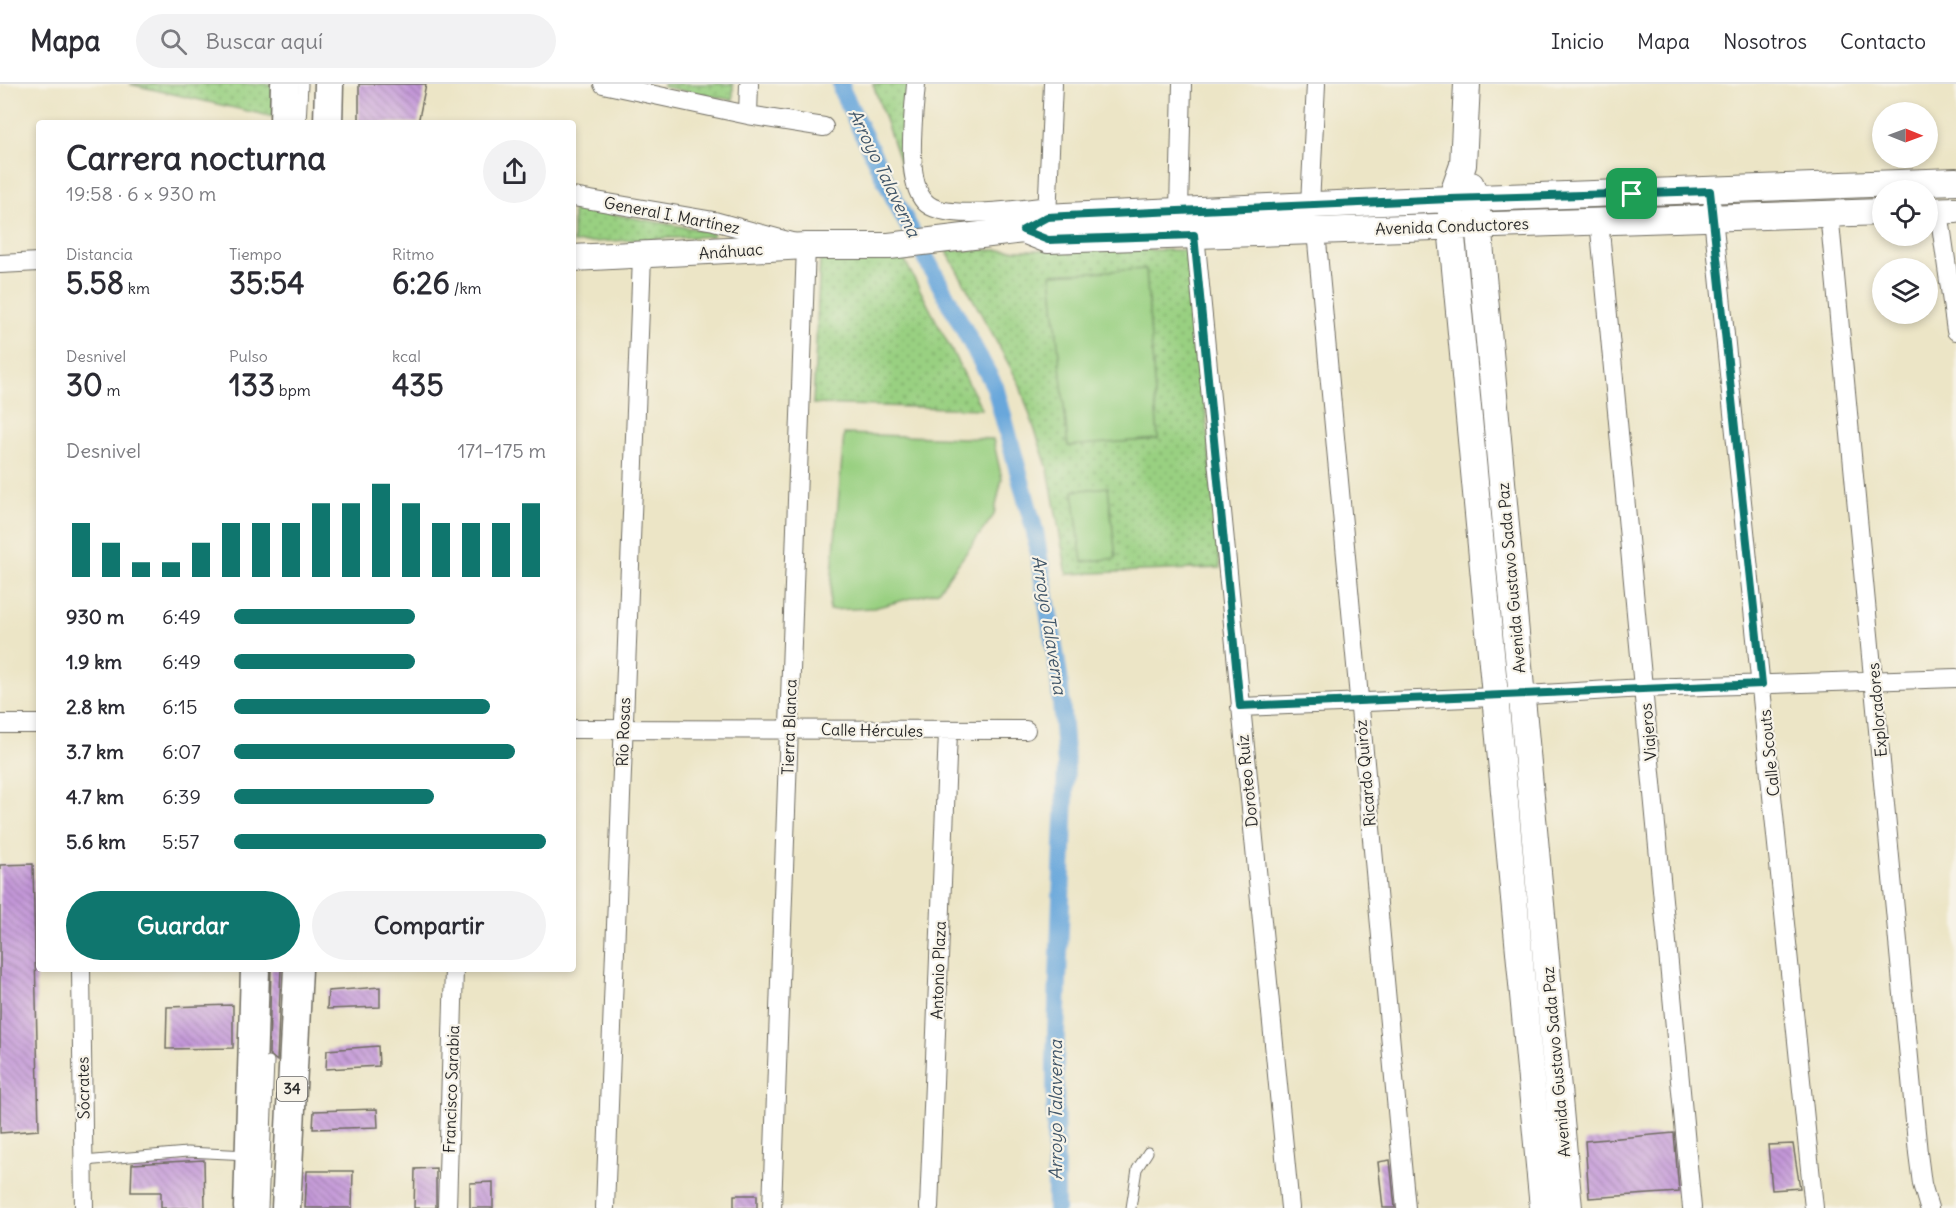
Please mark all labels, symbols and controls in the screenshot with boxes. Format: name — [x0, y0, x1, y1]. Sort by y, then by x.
search box — [136, 14, 556, 68]
text: Mapa — [30, 23, 100, 59]
icon: search — [157, 25, 190, 58]
text: Buscar aquí — [205, 27, 323, 55]
text: Inicio — [1551, 28, 1604, 55]
text: Mapa — [1637, 28, 1690, 55]
text: Nosotros — [1723, 28, 1807, 55]
text: Contacto — [1840, 28, 1926, 55]
north arrow — [1872, 102, 1938, 168]
map controls — [1872, 102, 1938, 324]
water label: Arroyo Talaverna — [843, 105, 926, 242]
text: Carrera nocturna — [66, 137, 326, 179]
button: share — [483, 140, 546, 203]
pin — [1606, 168, 1657, 219]
icon: arrive — [1615, 177, 1648, 210]
button: locate — [1872, 180, 1938, 246]
text: 19:58 · 6 × 930 m — [66, 181, 216, 206]
street label: General I. Martínez — [602, 192, 742, 238]
street label: Avenida Conductores — [1375, 213, 1529, 239]
street label: Anáhuac — [698, 239, 764, 263]
text: Distancia — [66, 244, 133, 264]
text: Tiempo — [229, 244, 282, 264]
text: Ritmo — [392, 244, 434, 264]
button: layers — [1872, 258, 1938, 324]
text: 5.58 — [66, 264, 124, 302]
text: 35:54 — [229, 264, 305, 302]
text: 6:26 — [392, 264, 450, 302]
text: km — [124, 278, 150, 298]
text: /km — [450, 278, 482, 298]
text: Desnivel — [66, 346, 126, 366]
text: Pulso — [229, 346, 268, 366]
text: kcal — [392, 346, 421, 366]
text: 30 — [66, 366, 103, 404]
text: 133 — [229, 366, 275, 404]
text: 435 — [392, 366, 444, 404]
text: m — [103, 380, 121, 400]
text: bpm — [275, 380, 311, 400]
text: Desnivel — [66, 438, 141, 463]
text: 171–175 m — [457, 438, 546, 463]
street label: Avenida Gustavo Sada Paz — [1493, 481, 1529, 674]
water label: Arroyo Talaverna — [1027, 554, 1072, 698]
text: 930 m — [66, 604, 124, 629]
text: 6:49 — [162, 604, 201, 629]
text: 1.9 km — [66, 649, 122, 674]
text: 6:49 — [162, 649, 201, 674]
street label: Exploradores — [1863, 662, 1891, 758]
street label: Tierra Blanca — [777, 679, 801, 775]
text: 2.8 km — [66, 694, 125, 719]
text: 6:15 — [162, 694, 198, 719]
street label: Río Rosas — [612, 697, 634, 767]
street label: Viajeros — [1636, 702, 1660, 762]
street label: Calle Scouts — [1755, 709, 1783, 797]
street label: Ricardo Quiróz — [1350, 718, 1380, 827]
street label: Calle Hércules — [821, 719, 923, 741]
street label: Doroteo Ruíz — [1232, 733, 1262, 828]
text: 3.7 km — [66, 739, 124, 764]
text: 6:07 — [162, 739, 201, 764]
text: 4.7 km — [66, 784, 124, 809]
text: 6:39 — [162, 784, 201, 809]
text: 5.6 km — [66, 829, 126, 854]
text: 5:57 — [162, 829, 199, 854]
button: Guardar — [66, 891, 300, 960]
button: Compartir — [312, 891, 546, 960]
street label: Antonio Plaza — [926, 920, 950, 1020]
street label: Avenida Gustavo Sada Paz — [1538, 965, 1574, 1158]
street label: Francisco Sarabia — [439, 1025, 463, 1153]
water label: Arroyo Talaverna — [1044, 1038, 1067, 1180]
street label: Sócrates — [72, 1057, 94, 1119]
road number: 34 — [277, 1077, 307, 1101]

